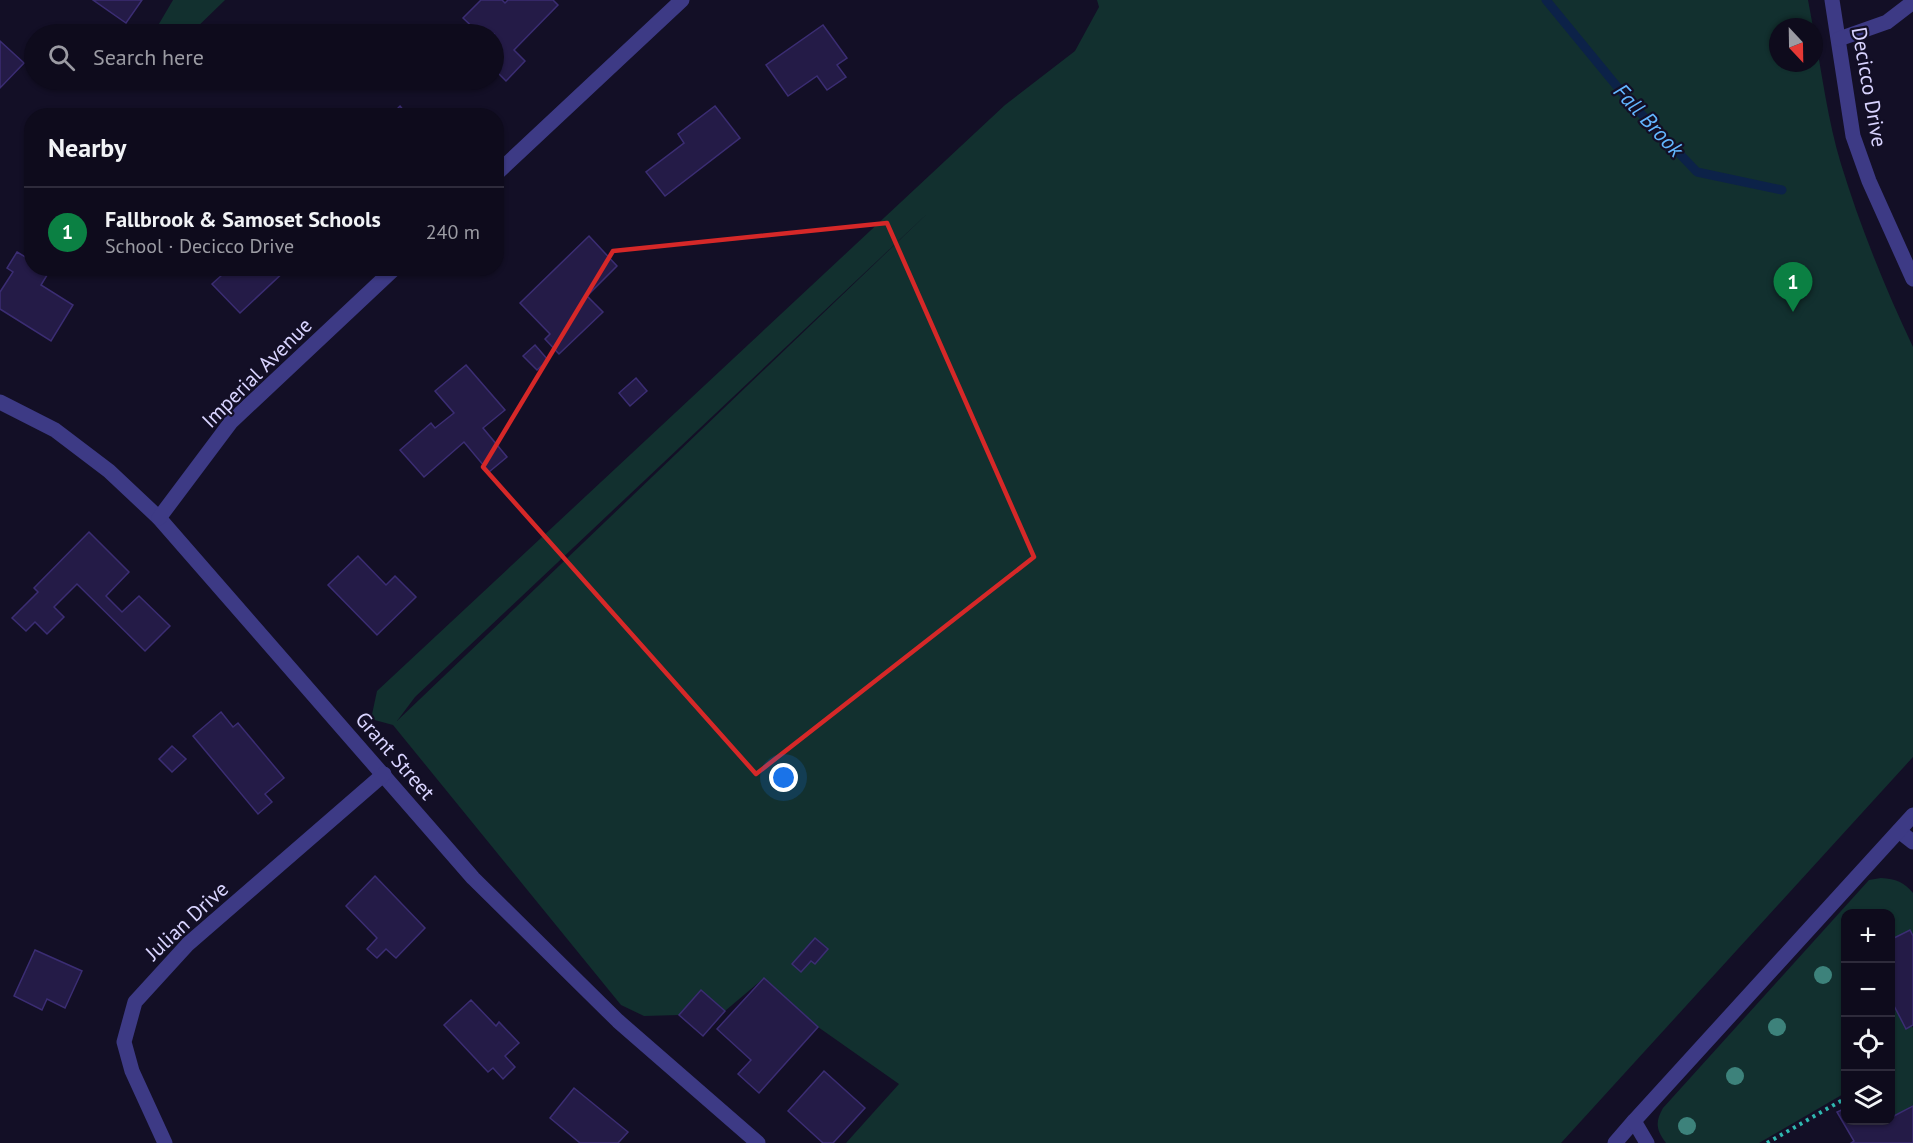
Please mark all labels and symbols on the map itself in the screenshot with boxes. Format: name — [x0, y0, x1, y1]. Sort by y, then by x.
north arrow — [1769, 18, 1823, 72]
street label: Decicco Drive — [1846, 25, 1893, 149]
water label: Fall Brook — [1608, 77, 1691, 163]
pin: 1 — [1774, 262, 1812, 312]
street label: Imperial Avenue — [196, 312, 317, 433]
street label: Grant Street — [350, 706, 441, 805]
your location — [769, 763, 798, 792]
street label: Julian Drive — [139, 875, 234, 967]

